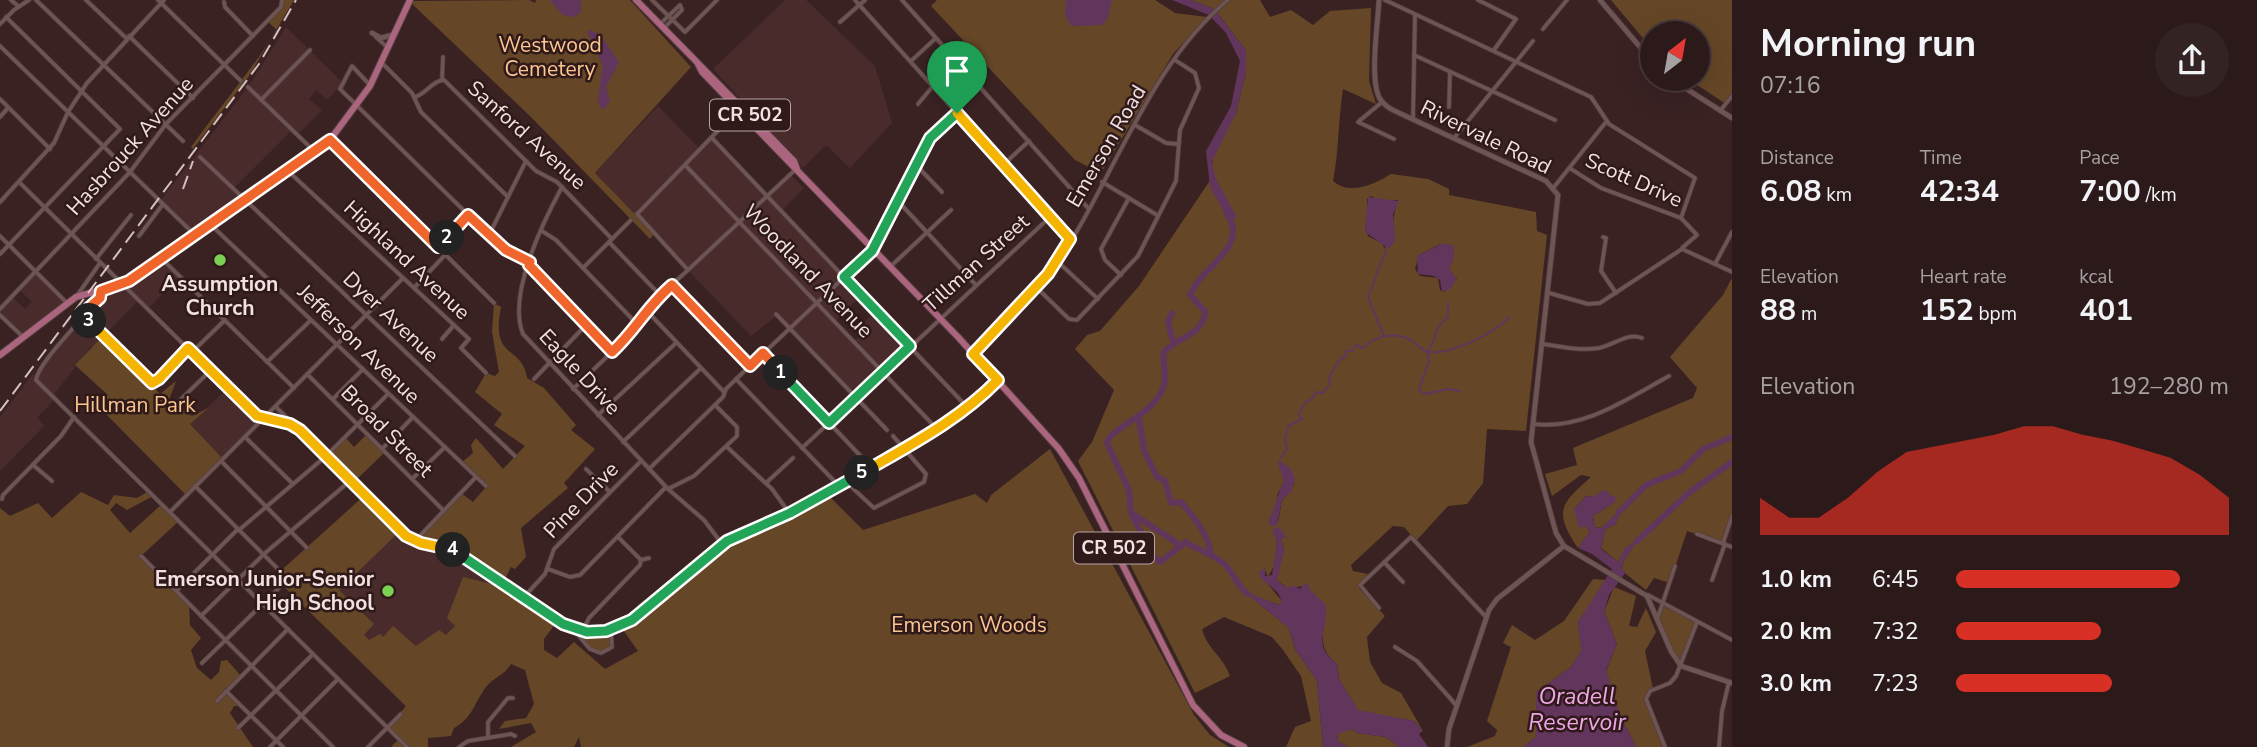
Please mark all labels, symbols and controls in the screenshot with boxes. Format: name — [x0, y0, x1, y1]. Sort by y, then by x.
text: Morning run — [1760, 18, 1976, 69]
north arrow — [1640, 21, 1710, 91]
map controls — [1640, 21, 1710, 91]
button: share — [2155, 23, 2229, 97]
park label: Westwood Cemetery — [498, 31, 602, 83]
pin — [927, 41, 987, 113]
icon: arrive — [938, 52, 976, 90]
text: 07:16 — [1760, 70, 1820, 101]
street label: Hasbrouck Avenue — [60, 71, 200, 221]
street label: Sanford Avenue — [462, 74, 592, 196]
street label: Emerson Road — [1060, 80, 1152, 212]
street label: Rivervale Road — [1416, 93, 1556, 181]
road number: CR 502 — [710, 99, 790, 130]
text: Distance — [1760, 145, 1834, 171]
text: Time — [1920, 145, 1962, 171]
text: Pace — [2079, 145, 2120, 171]
street label: Scott Drive — [1581, 146, 1687, 214]
text: 6.08 — [1760, 171, 1821, 212]
text: 42:34 — [1920, 171, 1999, 212]
text: 7:00 — [2079, 171, 2141, 212]
text: km — [1821, 182, 1852, 208]
text: /km — [2141, 182, 2177, 208]
street label: Highland Avenue — [338, 194, 476, 326]
street label: Woodland Avenue — [737, 198, 879, 344]
street label: Tillman Street — [917, 207, 1036, 318]
pin: 2 — [430, 220, 464, 256]
text: 2 — [441, 224, 452, 250]
marker: Assumption Church — [212, 252, 228, 268]
text: Elevation — [1760, 264, 1839, 290]
text: Heart rate — [1920, 264, 2007, 290]
text: kcal — [2079, 264, 2113, 290]
street label: Dyer Avenue — [337, 265, 445, 369]
place label: Assumption Church — [162, 270, 278, 322]
street label: Jefferson Avenue — [291, 277, 426, 410]
text: 88 — [1760, 290, 1796, 331]
text: 152 — [1920, 290, 1974, 331]
text: 401 — [2079, 290, 2133, 331]
text: m — [1796, 301, 1817, 327]
text: bpm — [1974, 301, 2017, 327]
pin: 3 — [72, 304, 106, 338]
text: 3 — [83, 307, 94, 333]
street label: Eagle Drive — [533, 323, 627, 421]
pin: 1 — [764, 356, 798, 390]
text: 1 — [775, 359, 786, 385]
text: Elevation — [1760, 371, 1855, 402]
text: 192–280 m — [2109, 371, 2229, 402]
street label: Broad Street — [335, 379, 440, 484]
park label: Hillman Park — [74, 391, 196, 419]
street label: Pine Drive — [537, 456, 625, 544]
pin: 5 — [844, 456, 880, 490]
text: 5 — [856, 459, 867, 485]
pin: 4 — [435, 532, 470, 568]
road number: CR 502 — [1074, 533, 1154, 564]
text: 4 — [447, 536, 458, 562]
text: 1.0 km — [1760, 564, 1832, 595]
text: 6:45 — [1872, 564, 1919, 595]
place label: Emerson Junior-Senior High School — [155, 565, 375, 617]
marker: Emerson Junior-Senior High School — [380, 583, 396, 599]
park label: Emerson Woods — [891, 611, 1047, 639]
text: 2.0 km — [1760, 616, 1832, 647]
text: 7:32 — [1872, 616, 1919, 647]
text: 3.0 km — [1760, 668, 1832, 699]
text: 7:23 — [1872, 668, 1919, 699]
water label: Oradell Reservoir — [1528, 681, 1627, 738]

